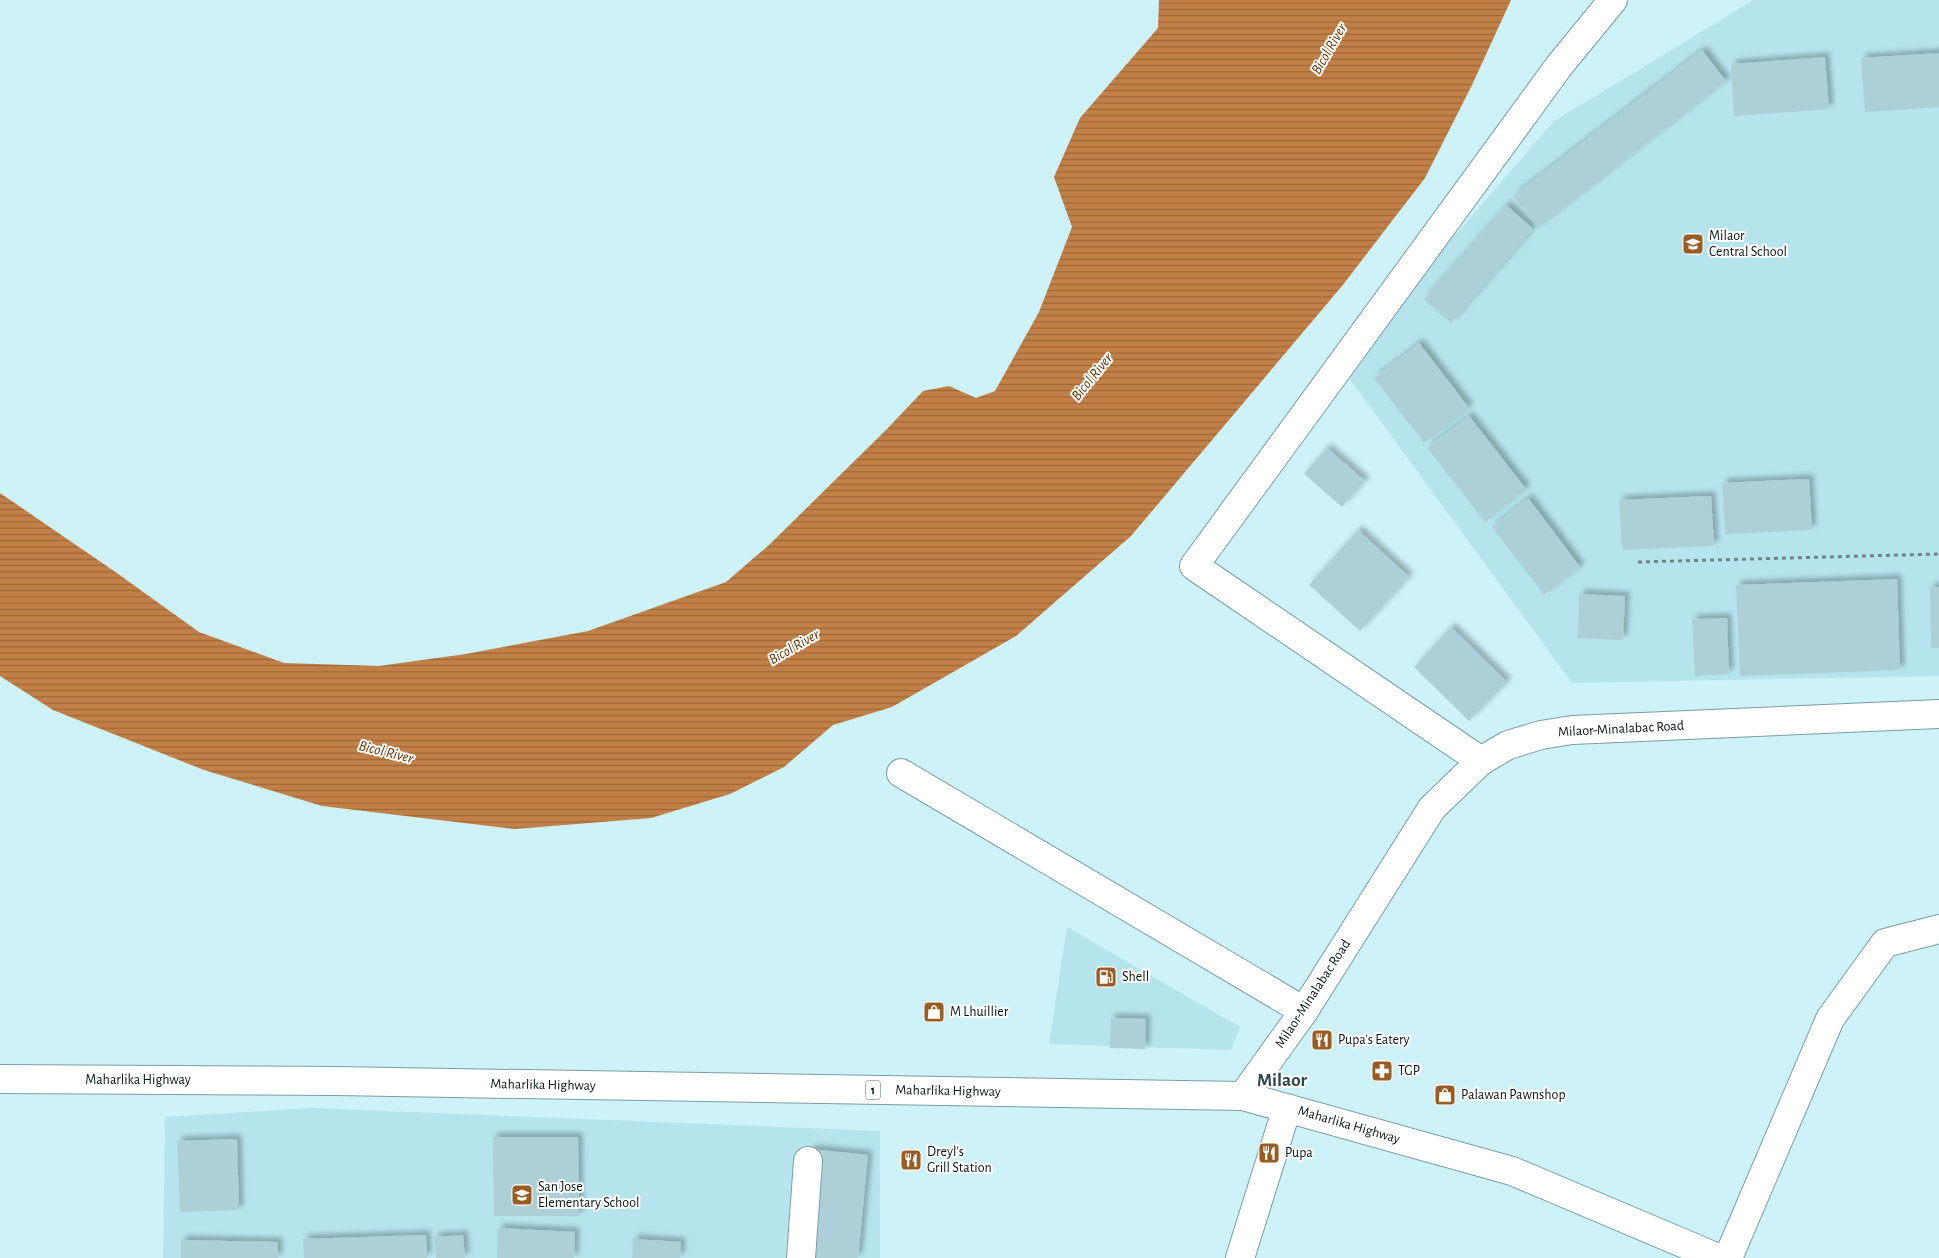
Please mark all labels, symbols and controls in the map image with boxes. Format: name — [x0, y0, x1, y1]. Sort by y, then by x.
water label: Bicol River — [1309, 20, 1350, 77]
place label: Milaor Central School — [1709, 229, 1787, 259]
school or university icon: Milaor Central School — [1681, 232, 1705, 256]
water label: Bicol River — [1069, 350, 1116, 403]
water label: Bicol River — [766, 626, 823, 667]
street label: Milaor-Minalabac Road — [1558, 719, 1684, 739]
water label: Bicol River — [357, 738, 416, 766]
street label: Milaor-Minalabac Road — [1273, 937, 1353, 1051]
fuel station icon: Shell — [1094, 965, 1118, 989]
place label: Shell — [1122, 970, 1149, 984]
shop icon: M Lhuillier — [922, 1000, 946, 1024]
place label: M Lhuillier — [950, 1005, 1009, 1019]
restaurant icon: Pupa's Eatery — [1310, 1028, 1334, 1052]
place label: Pupa's Eatery — [1338, 1033, 1410, 1047]
pharmacy icon: TGP — [1370, 1059, 1394, 1083]
place label: TGP — [1398, 1064, 1420, 1078]
district label: Milaor — [1257, 1071, 1307, 1090]
street label: Maharlika Highway — [85, 1073, 191, 1087]
street label: Maharlika Highway — [490, 1077, 596, 1093]
road number: 1 — [866, 1080, 880, 1100]
street label: Maharlika Highway — [895, 1083, 1001, 1099]
shop icon: Palawan Pawnshop — [1433, 1083, 1457, 1107]
place label: Palawan Pawnshop — [1461, 1088, 1566, 1102]
street label: Maharlika Highway — [1296, 1104, 1402, 1146]
restaurant icon: Pupa — [1257, 1141, 1281, 1165]
place label: Dreyl's Grill Station — [927, 1145, 992, 1175]
place label: Pupa — [1285, 1146, 1313, 1160]
restaurant icon: Dreyl's Grill Station — [899, 1148, 923, 1172]
place label: San Jose Elementary School — [538, 1180, 640, 1210]
school or university icon: San Jose Elementary School — [510, 1183, 534, 1207]

